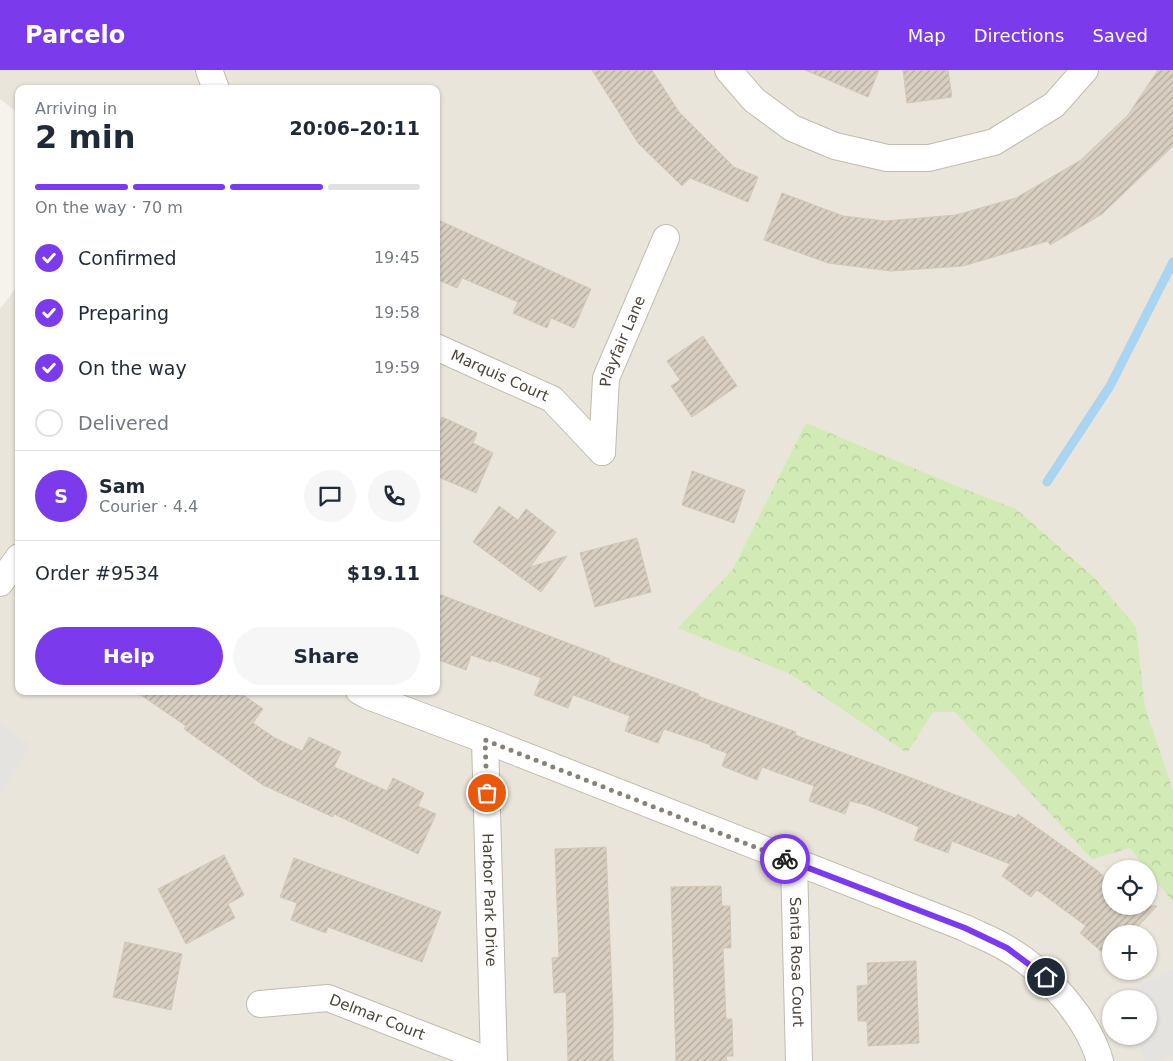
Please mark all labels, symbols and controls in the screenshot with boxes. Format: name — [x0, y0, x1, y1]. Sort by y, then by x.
text: Parcelo — [25, 21, 125, 49]
text: Map — [908, 25, 946, 46]
text: Directions — [974, 25, 1064, 46]
text: Saved — [1092, 25, 1148, 46]
text: Arriving in — [35, 99, 117, 118]
text: 20:06–20:11 — [290, 117, 420, 139]
text: 2 min — [35, 118, 136, 156]
text: On the way · 70 m — [35, 198, 183, 217]
icon: check — [35, 244, 63, 272]
text: Confirmed — [78, 247, 177, 269]
text: 19:45 — [374, 248, 420, 267]
street label: Playfair Lane — [597, 293, 649, 387]
icon: check — [35, 299, 63, 327]
text: Preparing — [78, 302, 169, 324]
text: 19:58 — [374, 303, 420, 322]
street label: Marquis Court — [448, 346, 552, 405]
icon: check — [35, 354, 63, 382]
text: On the way — [78, 357, 187, 379]
text: 19:59 — [374, 358, 420, 377]
text: Delivered — [78, 412, 169, 434]
button: chat — [304, 470, 356, 522]
button: phone — [368, 470, 420, 522]
text: Sam — [99, 475, 145, 497]
text: S — [54, 485, 68, 507]
text: Courier · 4.4 — [99, 497, 198, 516]
text: Order #9534 — [35, 562, 159, 584]
text: $19.11 — [347, 562, 420, 584]
button: Help — [35, 627, 223, 685]
button: Share — [233, 627, 420, 685]
pin — [466, 772, 508, 814]
icon: bag — [473, 779, 501, 807]
street label: Harbor Park Drive — [479, 833, 500, 967]
courier — [760, 834, 810, 884]
icon: bike — [771, 845, 799, 873]
map controls — [1102, 860, 1157, 1045]
button: locate — [1102, 860, 1157, 915]
street label: Santa Rosa Court — [786, 897, 807, 1027]
button: + — [1102, 925, 1157, 980]
pin — [1025, 956, 1067, 998]
icon: home — [1032, 963, 1060, 991]
street label: Delmar Court — [327, 990, 428, 1044]
button: − — [1102, 990, 1157, 1045]

